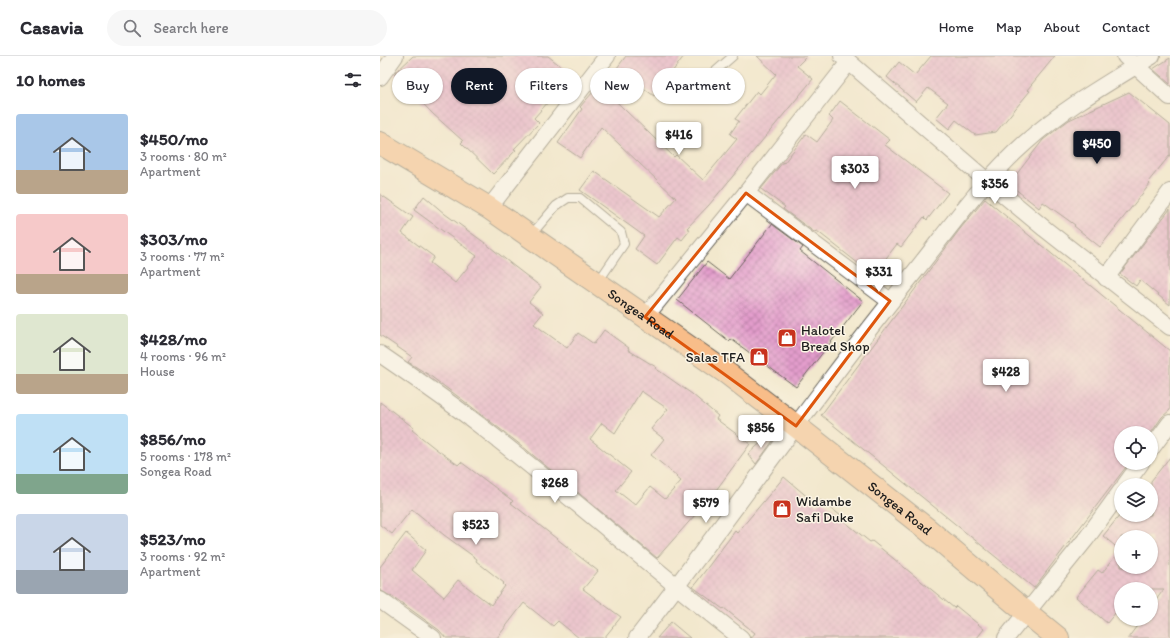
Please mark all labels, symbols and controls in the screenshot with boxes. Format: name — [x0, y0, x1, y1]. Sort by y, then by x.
search box — [107, 10, 387, 46]
text: Casavia — [20, 16, 83, 39]
icon: search — [121, 17, 143, 39]
text: Search here — [153, 19, 229, 37]
text: Home — [939, 19, 974, 36]
text: Map — [996, 19, 1022, 36]
text: About — [1044, 19, 1080, 36]
text: Contact — [1102, 19, 1150, 36]
chip: Buy — [392, 68, 443, 104]
chip: Rent — [451, 68, 507, 104]
chip: Filters — [515, 68, 582, 104]
chip: New — [590, 68, 644, 104]
chip: Apartment — [652, 68, 745, 104]
icon: filters — [342, 69, 364, 91]
text: 10 homes — [16, 70, 85, 90]
pin: $416 — [655, 122, 703, 156]
text: $416 — [665, 127, 693, 142]
text: $450/mo — [140, 129, 208, 149]
icon: home — [48, 130, 96, 178]
pin: $450 — [1073, 131, 1121, 165]
text: $450 — [1082, 136, 1112, 151]
text: 3 rooms · 80 m² — [140, 149, 227, 164]
pin: $303 — [831, 156, 879, 190]
text: $303 — [841, 161, 869, 176]
text: Apartment — [140, 164, 201, 179]
pin: $356 — [971, 171, 1019, 205]
text: $356 — [981, 176, 1009, 191]
text: $303/mo — [140, 229, 208, 249]
icon: home — [48, 230, 96, 278]
text: 3 rooms · 77 m² — [140, 249, 225, 264]
pin: $331 — [855, 259, 903, 293]
text: Apartment — [140, 264, 201, 279]
text: $331 — [866, 264, 892, 279]
street label: Songea Road — [604, 285, 678, 343]
place label: Halotel Bread Shop — [801, 322, 870, 355]
shop icon: Halotel Bread Shop — [776, 327, 798, 349]
text: $428/mo — [140, 329, 207, 349]
icon: home — [48, 330, 96, 378]
shop icon: Salas TFA — [748, 346, 770, 368]
text: 4 rooms · 96 m² — [140, 349, 226, 364]
place label: Salas TFA — [686, 349, 745, 366]
pin: $428 — [982, 359, 1030, 393]
text: House — [140, 364, 175, 379]
text: $428 — [992, 364, 1020, 379]
pin: $856 — [737, 415, 785, 449]
text: $856 — [747, 420, 775, 435]
map controls — [1114, 426, 1158, 626]
button: locate — [1114, 426, 1158, 470]
text: $856/mo — [140, 429, 206, 449]
icon: home — [48, 430, 96, 478]
text: 5 rooms · 178 m² — [140, 449, 231, 464]
text: Songea Road — [140, 464, 212, 479]
pin: $268 — [531, 470, 579, 504]
text: $268 — [541, 475, 569, 490]
street label: Songea Road — [864, 478, 936, 539]
button: layers — [1114, 478, 1158, 522]
pin: $579 — [682, 490, 730, 524]
place label: Widambe Safi Duke — [796, 493, 854, 526]
text: $579 — [693, 495, 719, 510]
shop icon: Widambe Safi Duke — [771, 498, 793, 520]
pin: $523 — [452, 512, 500, 546]
text: $523 — [462, 517, 490, 532]
text: $523/mo — [140, 529, 206, 549]
icon: home — [48, 530, 96, 578]
button: + — [1114, 530, 1158, 574]
text: 3 rooms · 92 m² — [140, 549, 225, 564]
text: Apartment — [140, 564, 201, 579]
button: − — [1114, 582, 1158, 626]

